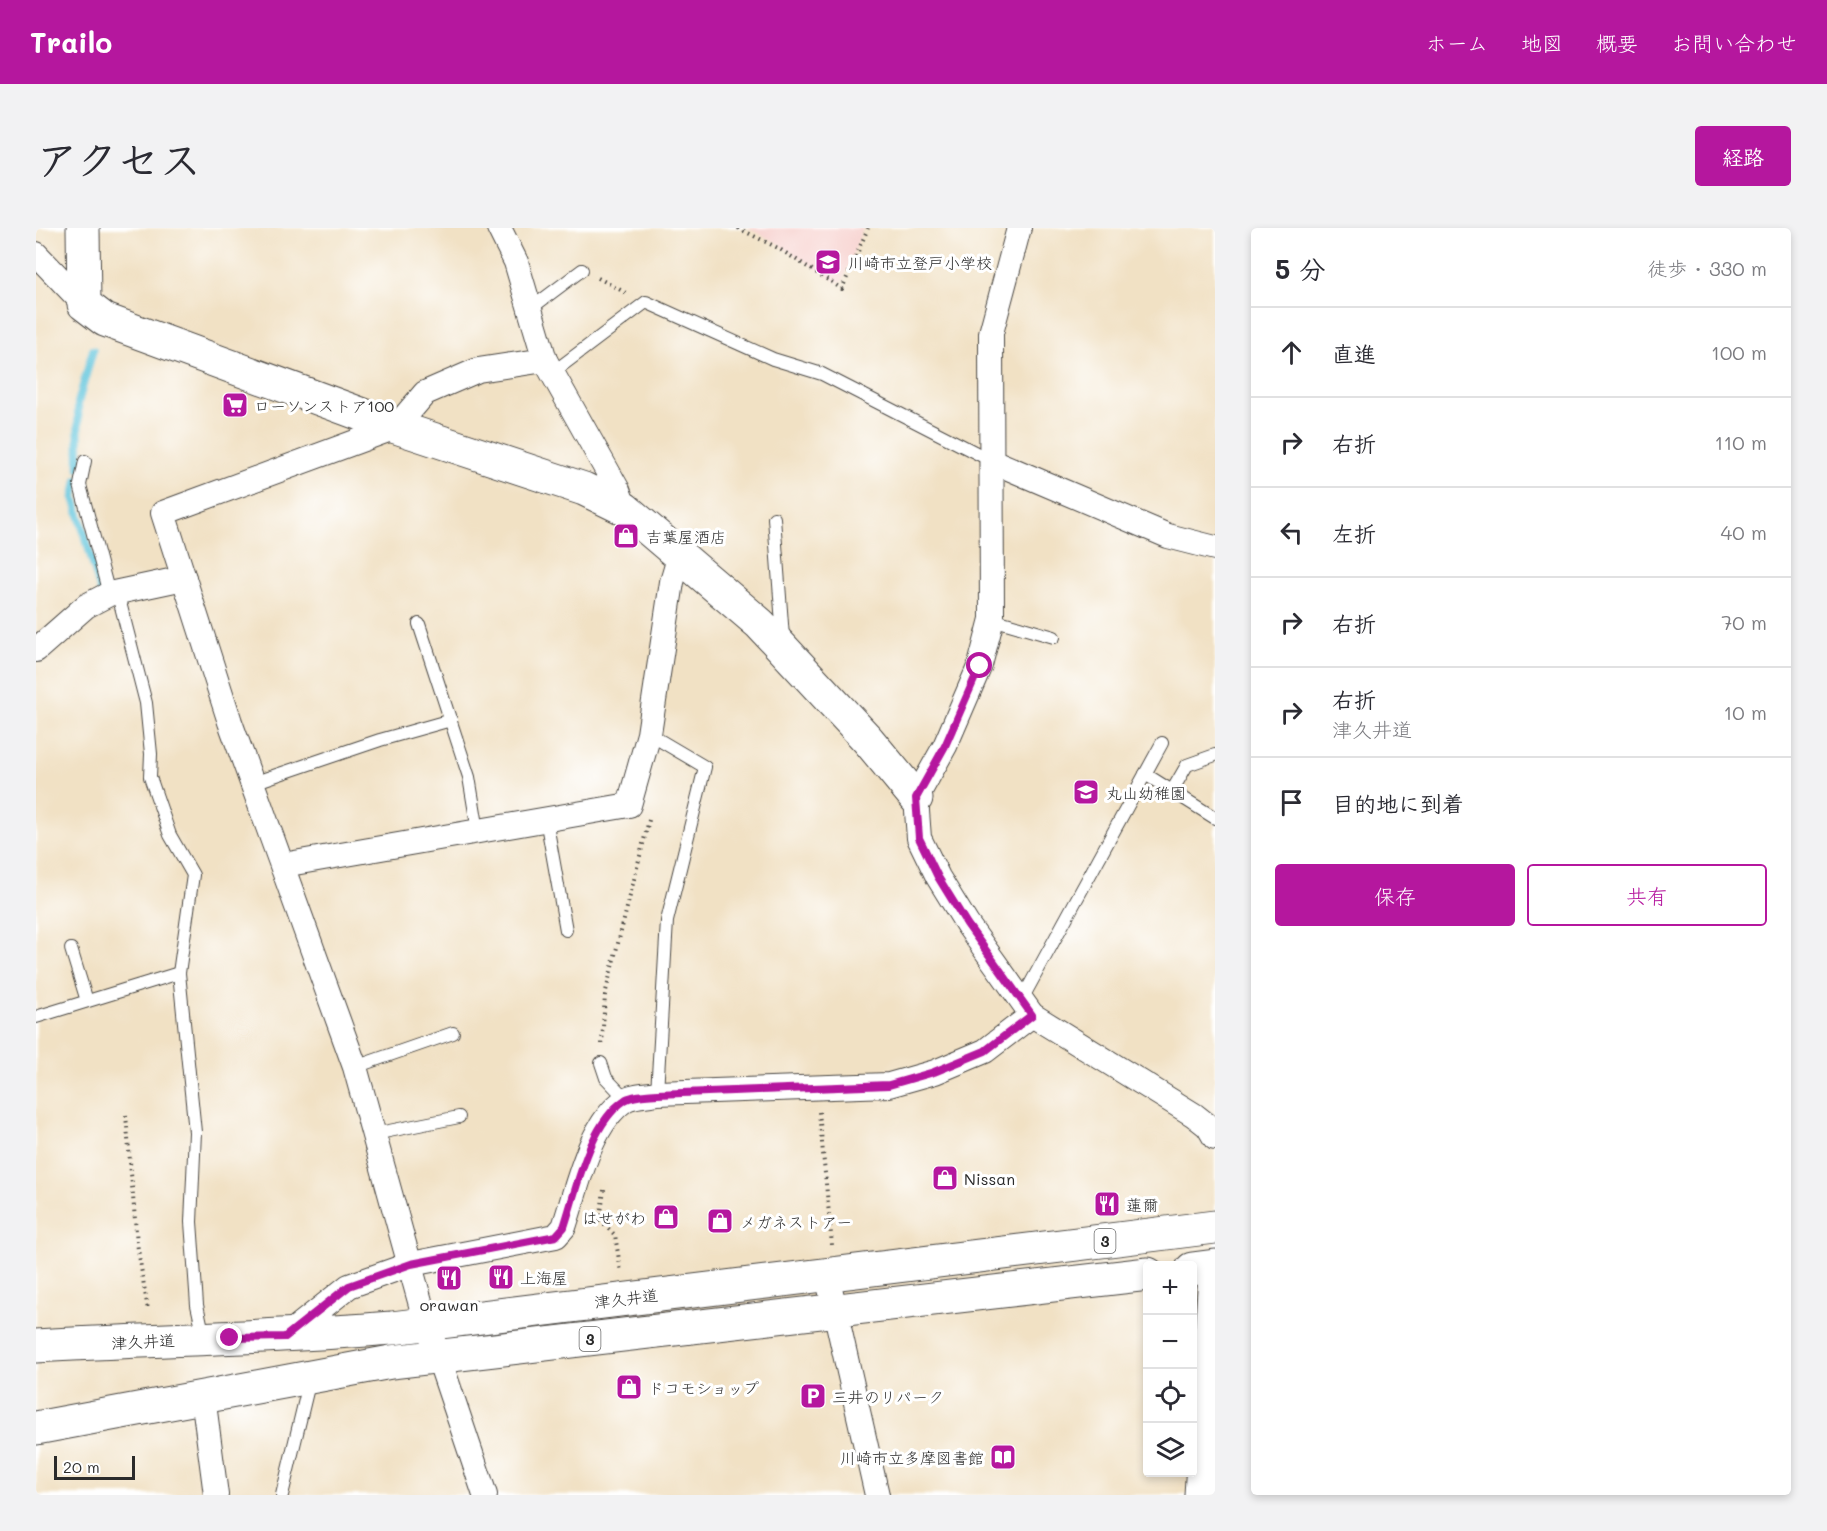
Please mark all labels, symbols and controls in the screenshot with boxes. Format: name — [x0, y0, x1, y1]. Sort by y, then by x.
text: Trailo — [30, 24, 112, 60]
text: ホーム — [1426, 29, 1488, 56]
text: 地図 — [1521, 29, 1563, 56]
text: 概要 — [1596, 29, 1638, 56]
text: お問い合わせ — [1671, 29, 1797, 56]
button: 経路 — [1695, 126, 1791, 186]
text: アクセス — [36, 131, 201, 186]
school or university icon: 川崎市立登戸小学校 — [813, 247, 843, 277]
place label: 川崎市立登戸小学校 — [848, 252, 992, 273]
text: 5 分 — [1275, 252, 1326, 286]
text: 徒歩 · 330 m — [1647, 255, 1767, 281]
icon: ahead — [1275, 336, 1308, 369]
text: 直進 — [1332, 339, 1376, 368]
text: 100 m — [1711, 339, 1767, 365]
supermarket icon: ローソンストア100 — [220, 390, 250, 420]
place label: ローソンストア100 — [254, 395, 394, 416]
icon: right — [1275, 426, 1308, 459]
text: 右折 — [1332, 429, 1376, 458]
text: 110 m — [1714, 429, 1767, 455]
icon: left — [1275, 516, 1308, 549]
text: 左折 — [1332, 519, 1376, 548]
text: 40 m — [1721, 519, 1767, 545]
shop icon: 吉葉屋酒店 — [611, 521, 641, 551]
place label: 吉葉屋酒店 — [646, 526, 726, 547]
icon: right — [1275, 606, 1308, 639]
text: 右折 — [1332, 609, 1376, 638]
text: 70 m — [1721, 609, 1767, 635]
route start — [966, 652, 992, 678]
text: 右折 — [1332, 685, 1376, 714]
icon: right — [1275, 696, 1308, 729]
text: 10 m — [1723, 699, 1767, 725]
text: 津久井道 — [1332, 716, 1412, 742]
school or university icon: 丸山幼稚園 — [1071, 777, 1101, 807]
place label: 丸山幼稚園 — [1106, 782, 1186, 803]
icon: arrive — [1275, 786, 1308, 819]
text: 目的地に到着 — [1332, 789, 1464, 818]
button: 保存 — [1275, 864, 1515, 926]
button: 共有 — [1527, 864, 1767, 926]
shop icon: Nissan — [930, 1163, 960, 1193]
place label: Nissan — [964, 1168, 1015, 1189]
restaurant icon: 蓮爾 — [1092, 1189, 1122, 1219]
place label: 蓮爾 — [1126, 1194, 1158, 1215]
shop icon: はせがわ — [651, 1202, 681, 1232]
shop icon: メガネストアー — [705, 1206, 735, 1236]
place label: はせがわ — [582, 1207, 646, 1228]
place label: メガネストアー — [740, 1211, 852, 1232]
road number: 3 — [1094, 1229, 1116, 1253]
map controls — [1143, 1261, 1197, 1477]
button: + — [1143, 1261, 1197, 1315]
restaurant icon: 上海屋 — [486, 1262, 516, 1292]
restaurant icon: orawan — [434, 1263, 464, 1293]
place label: 上海屋 — [520, 1267, 568, 1288]
street label: 津久井道 — [593, 1284, 659, 1312]
place label: orawan — [420, 1294, 478, 1315]
button: − — [1143, 1315, 1197, 1369]
route end — [216, 1324, 242, 1350]
road number: 3 — [580, 1327, 600, 1351]
street label: 津久井道 — [110, 1329, 176, 1353]
button: locate — [1143, 1369, 1197, 1423]
shop icon: ドコモショップ — [614, 1372, 644, 1402]
place label: ドコモショップ — [648, 1377, 759, 1398]
parking icon: 三井のリパーク — [798, 1381, 828, 1411]
place label: 三井のリパーク — [832, 1386, 944, 1407]
button: layers — [1143, 1423, 1197, 1477]
library icon: 川崎市立多摩図書館 — [988, 1442, 1018, 1472]
place label: 川崎市立多摩図書館 — [840, 1447, 984, 1468]
scale bar — [54, 1453, 135, 1480]
text: 20 m — [63, 1456, 100, 1477]

